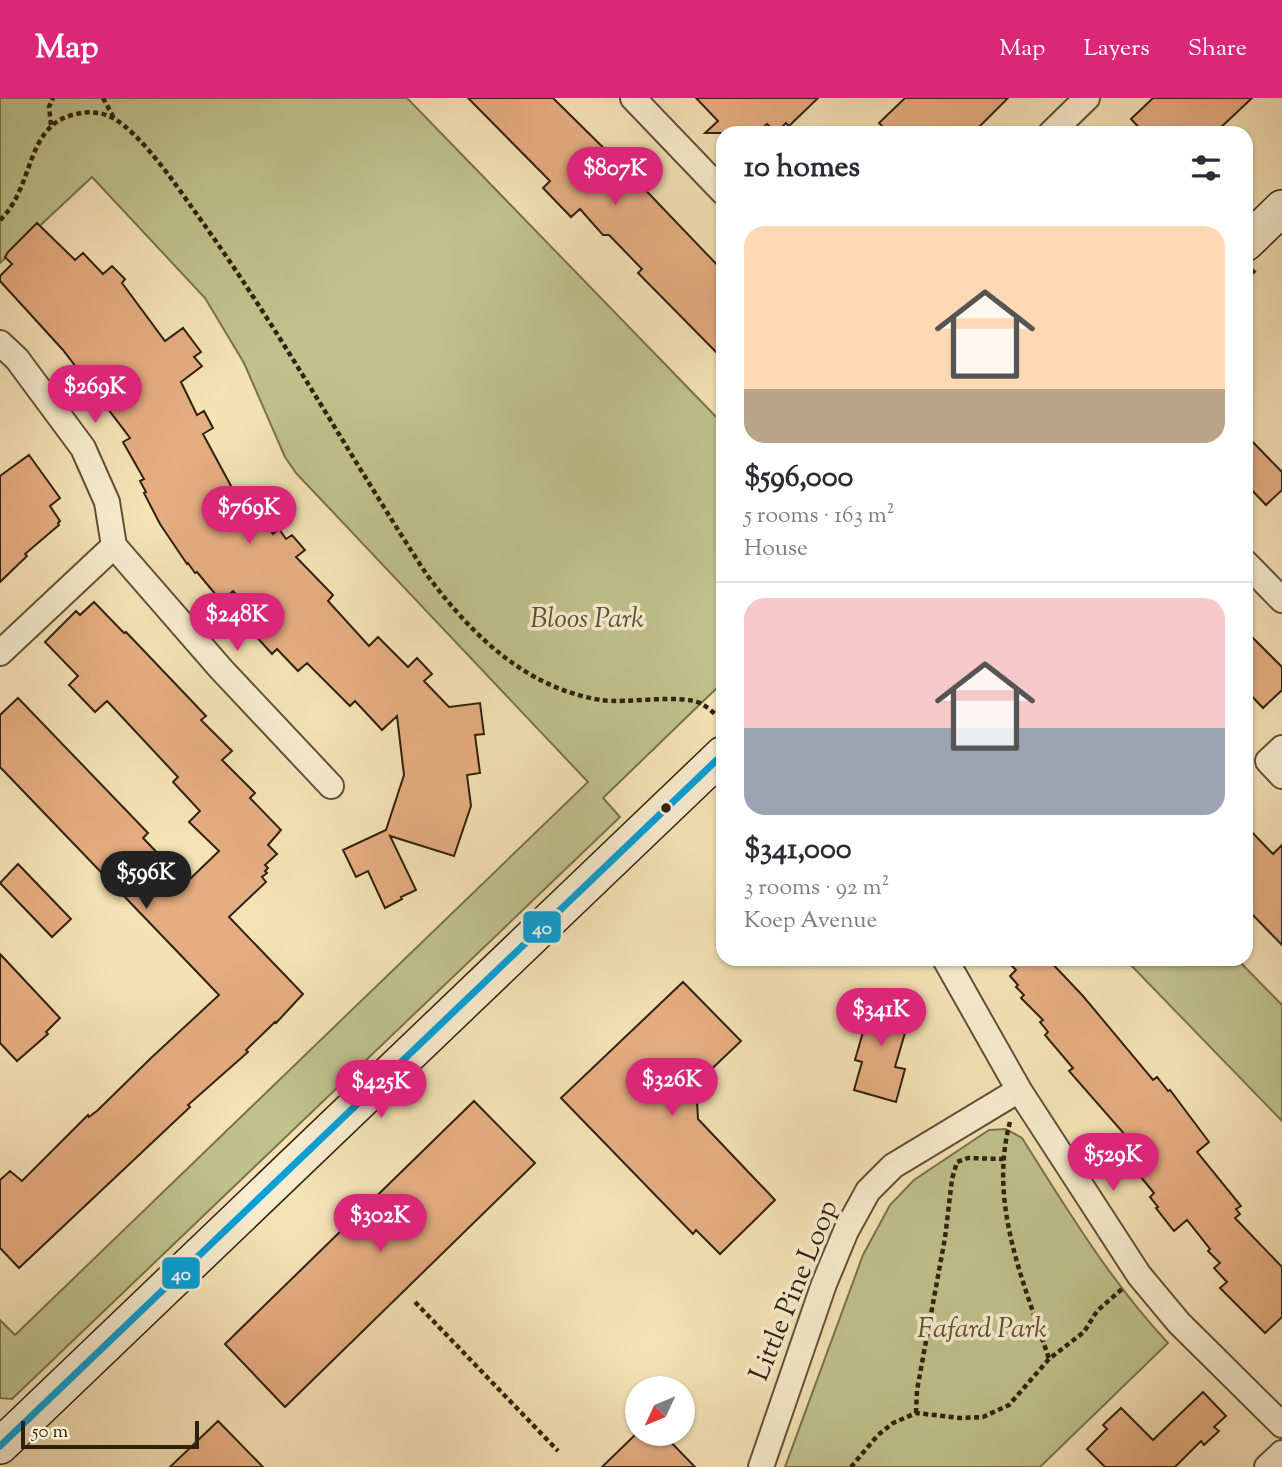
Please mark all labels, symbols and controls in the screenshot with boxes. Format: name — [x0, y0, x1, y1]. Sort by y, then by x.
text: Map — [35, 25, 99, 73]
text: Map — [999, 32, 1045, 66]
text: Layers — [1083, 32, 1150, 66]
text: Share — [1188, 32, 1247, 66]
text: 10 homes — [744, 147, 860, 190]
pin: $807K — [566, 148, 664, 207]
icon: filters — [1187, 149, 1225, 187]
text: $807K — [583, 153, 647, 186]
icon: home — [922, 271, 1048, 397]
pin: $269K — [46, 366, 144, 425]
text: $269K — [64, 371, 126, 404]
text: $596,000 — [744, 457, 853, 500]
pin: $769K — [200, 486, 298, 546]
text: $769K — [217, 492, 281, 525]
text: 5 rooms · 163 m² — [744, 500, 894, 533]
text: House — [744, 533, 808, 566]
pin: $248K — [188, 594, 286, 653]
text: $248K — [206, 599, 268, 632]
park label: Bloos Park — [530, 600, 644, 640]
icon: home — [922, 643, 1048, 769]
unlabelled marker — [659, 801, 673, 815]
text: $341,000 — [744, 829, 852, 872]
pin: $596K — [97, 852, 195, 911]
text: $596K — [116, 857, 176, 890]
text: 3 rooms · 92 m² — [744, 872, 889, 905]
text: Koep Avenue — [744, 905, 877, 938]
line badge: 40 — [522, 910, 562, 944]
text: 40 — [531, 916, 552, 943]
pin: $341K — [832, 988, 930, 1048]
text: $341K — [852, 994, 910, 1027]
pin: $326K — [623, 1058, 721, 1118]
pin: $425K — [332, 1060, 430, 1120]
text: $326K — [642, 1064, 702, 1097]
text: $425K — [351, 1066, 411, 1099]
pin: $529K — [1064, 1134, 1162, 1193]
text: $529K — [1084, 1139, 1142, 1172]
pin: $302K — [331, 1194, 429, 1254]
street label: Little Pine Loop — [741, 1195, 849, 1387]
text: $302K — [350, 1200, 410, 1233]
line badge: 40 — [161, 1256, 201, 1290]
text: 40 — [170, 1262, 191, 1289]
park label: Fafard Park — [917, 1310, 1047, 1350]
north arrow — [625, 1376, 695, 1446]
map controls — [625, 1376, 695, 1446]
scale bar — [21, 1418, 200, 1450]
text: 50 m — [32, 1419, 68, 1446]

